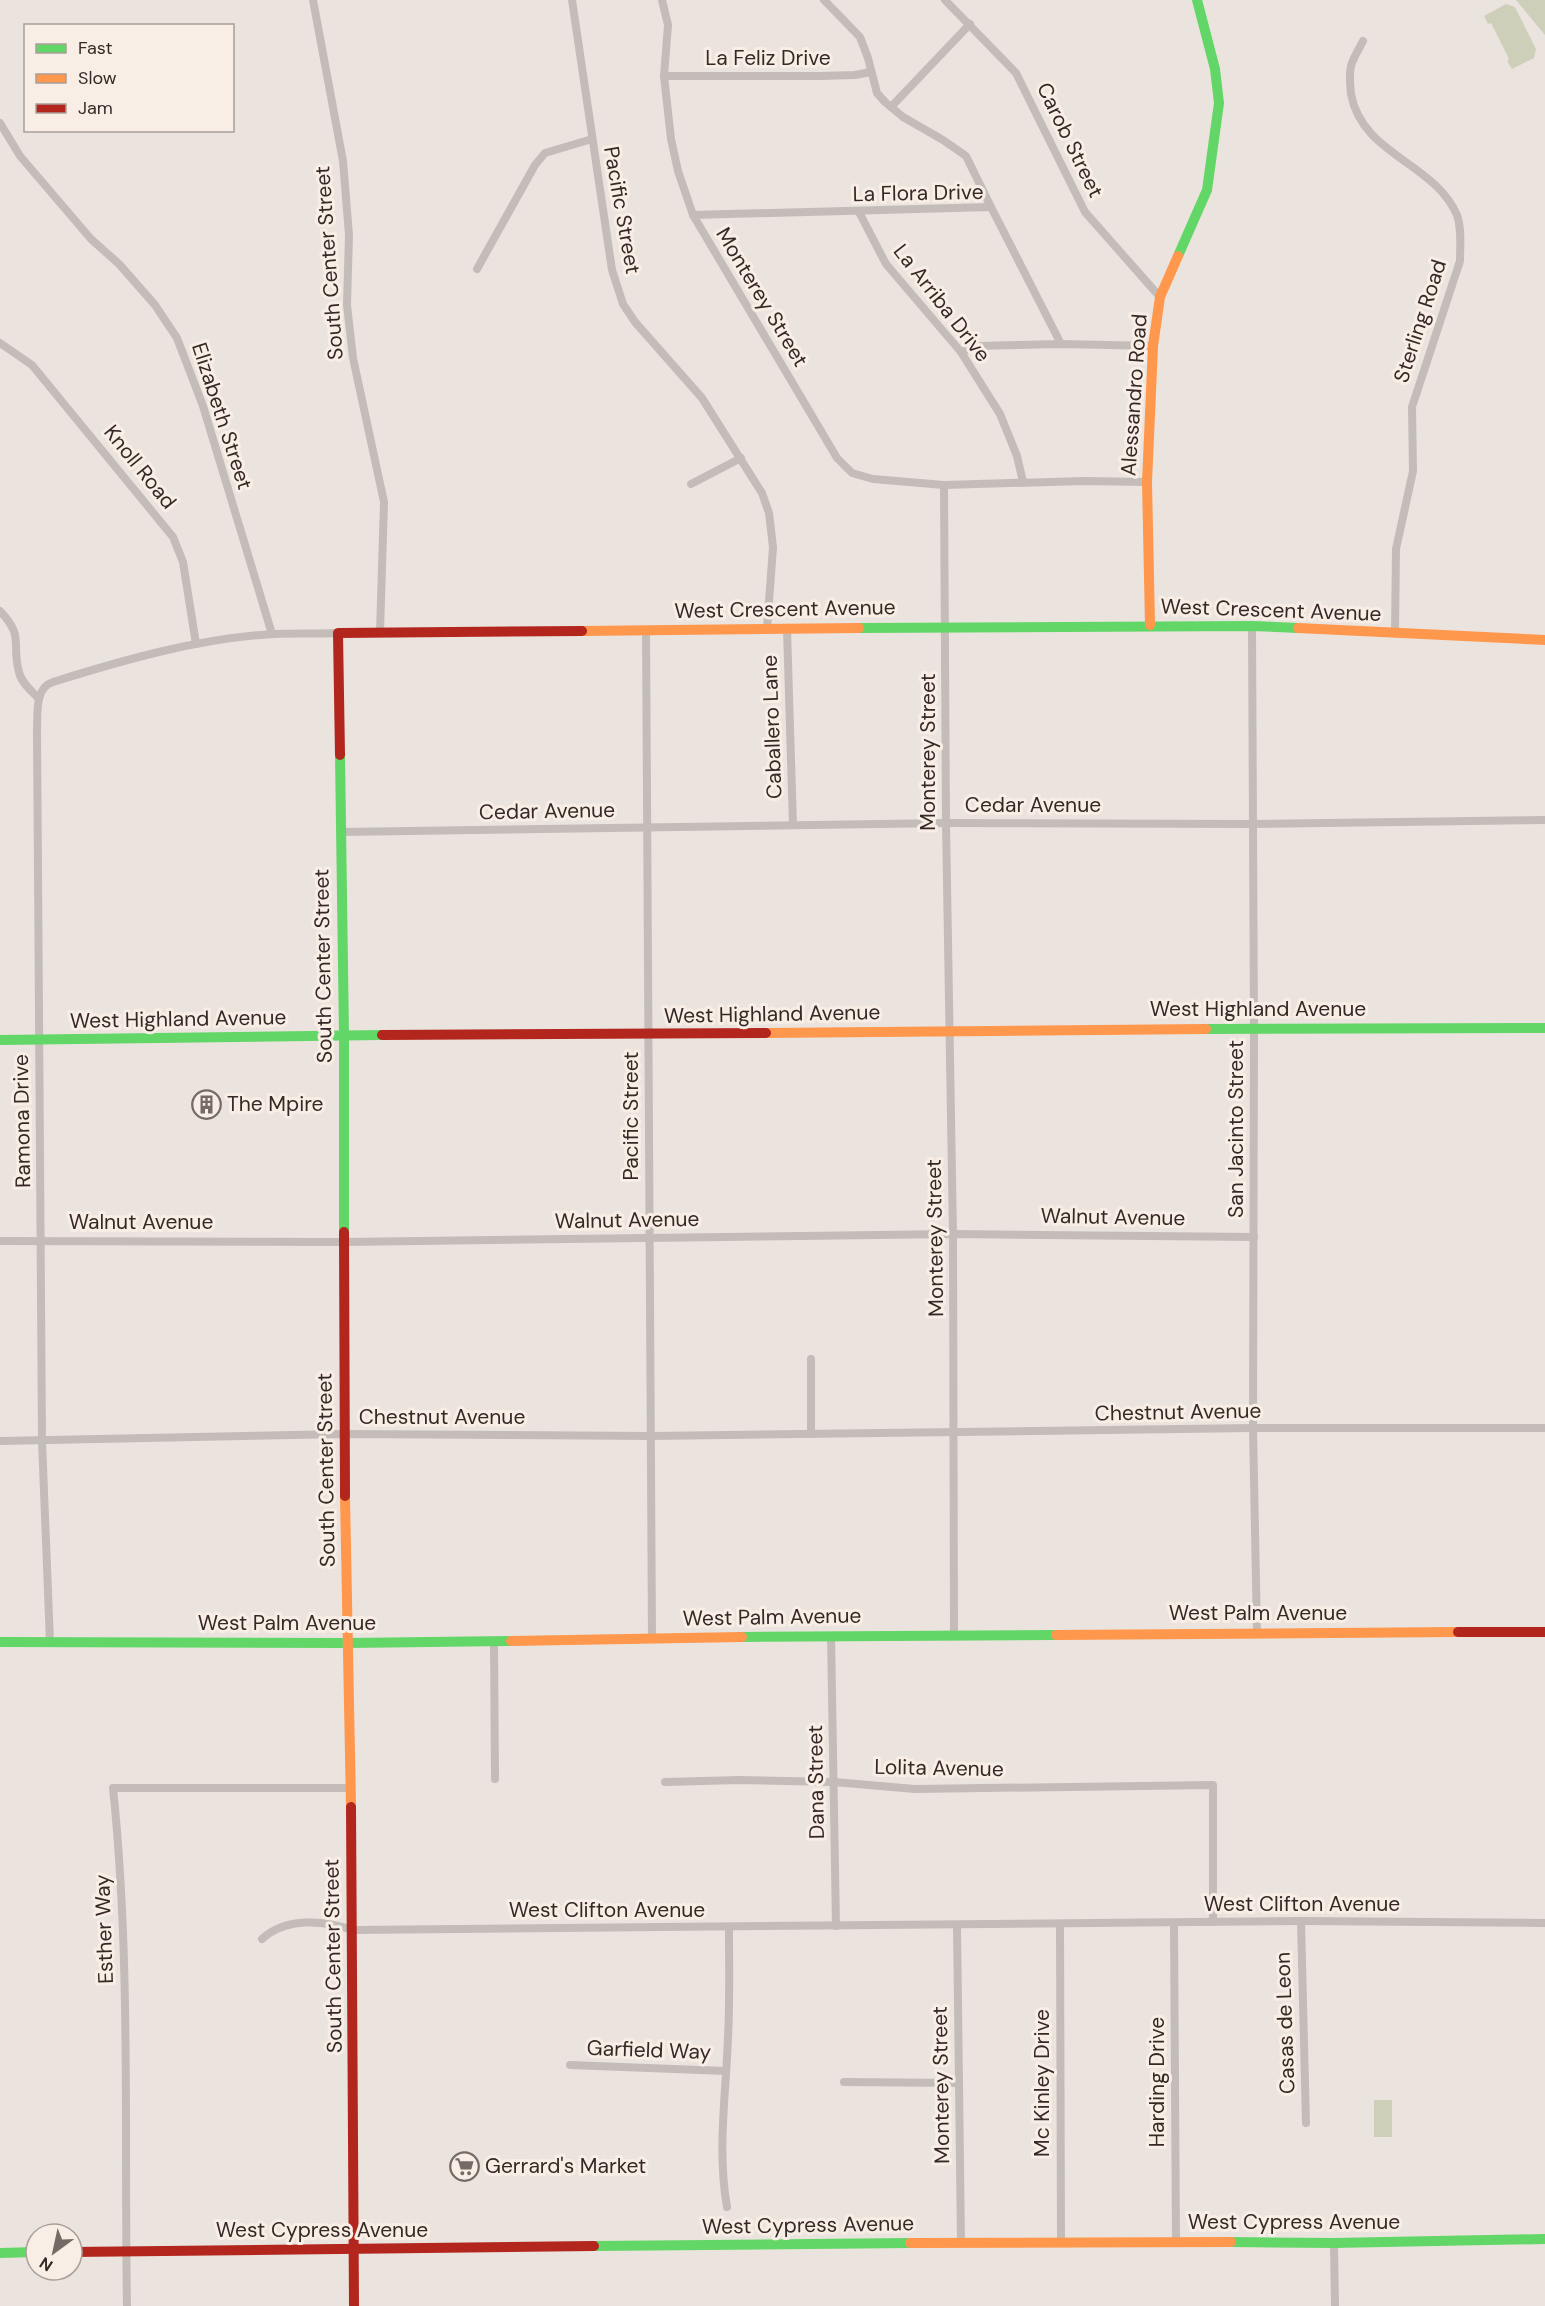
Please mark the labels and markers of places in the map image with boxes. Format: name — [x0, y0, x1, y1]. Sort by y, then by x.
building icon: The Mpire — [190, 1088, 222, 1120]
place label: The Mpire — [227, 1090, 324, 1118]
supermarket icon: Gerrard's Market — [448, 2150, 480, 2182]
place label: Gerrard's Market — [485, 2152, 646, 2180]

